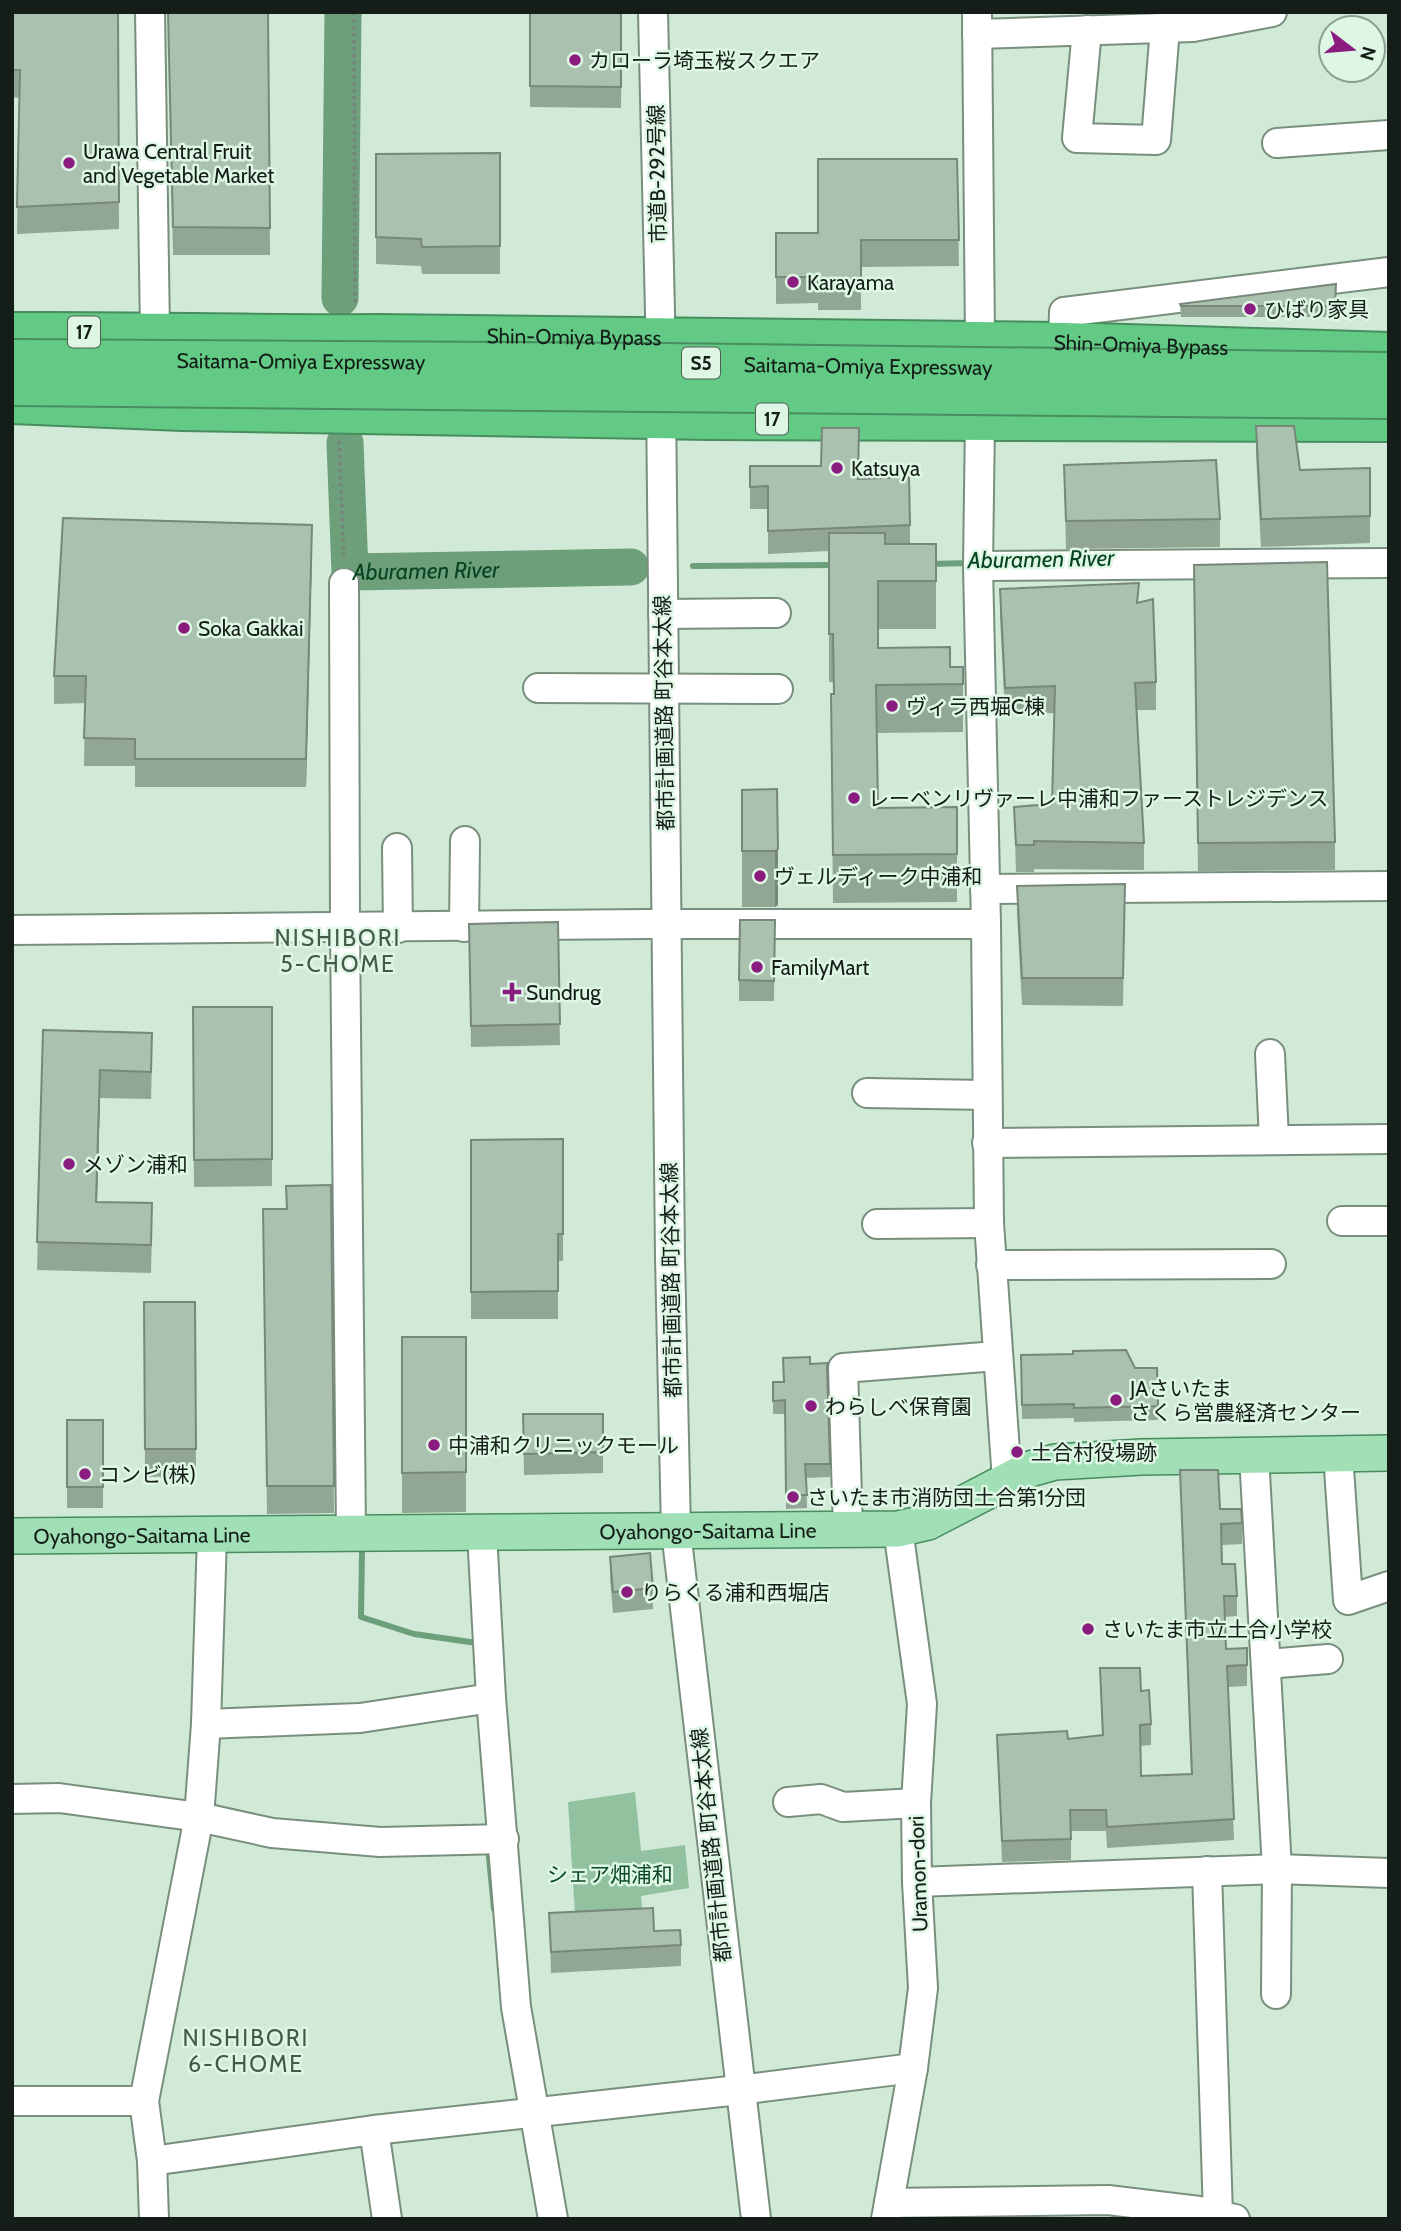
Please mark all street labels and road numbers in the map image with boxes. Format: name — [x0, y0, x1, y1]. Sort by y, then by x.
street label: 市道B-292号線 — [643, 104, 671, 244]
road number: 17 — [68, 316, 100, 348]
street label: Shin-Omiya Bypass — [486, 323, 662, 350]
street label: Shin-Omiya Bypass — [1053, 329, 1229, 360]
street label: Saitama-Omiya Expressway — [176, 348, 426, 374]
road number: S5 — [682, 348, 720, 378]
street label: Saitama-Omiya Expressway — [743, 351, 993, 380]
road number: 17 — [756, 404, 788, 434]
street label: 都市計画道路 町谷本太線 — [649, 595, 679, 831]
street label: 都市計画道路 町谷本太線 — [656, 1162, 686, 1398]
street label: Oyahongo-Saitama Line — [599, 1517, 817, 1544]
street label: Oyahongo-Saitama Line — [33, 1522, 251, 1548]
street label: 都市計画道路 町谷本太線 — [686, 1726, 736, 1964]
street label: Uramon-dori — [903, 1815, 933, 1933]

